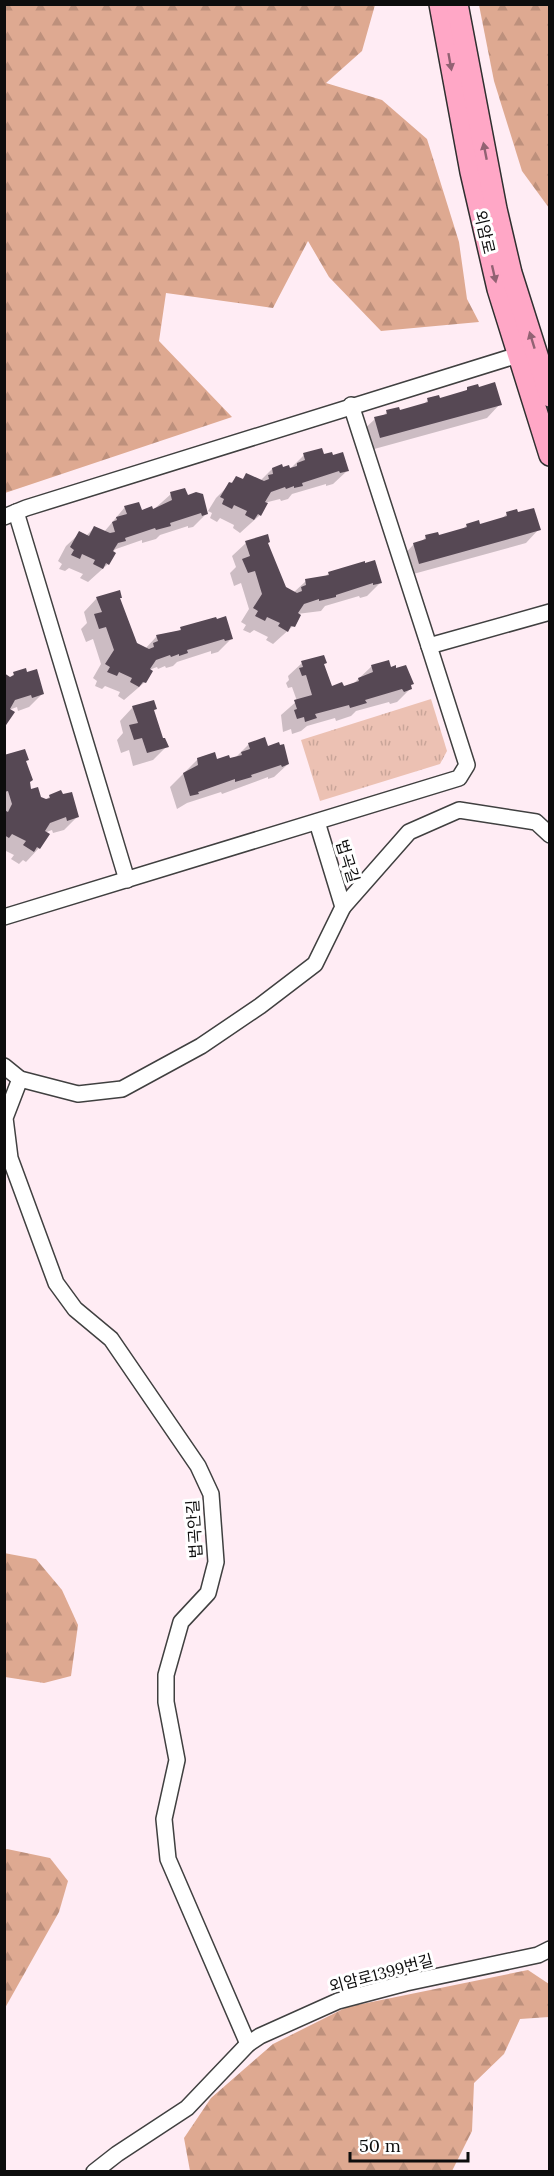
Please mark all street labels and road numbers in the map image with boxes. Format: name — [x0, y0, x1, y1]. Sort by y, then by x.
street label: 외암로 — [470, 208, 500, 256]
street label: 법곡길 — [332, 837, 364, 885]
street label: 법곡안길 — [182, 1499, 206, 1559]
street label: 외암로1399번길 — [327, 1950, 435, 1996]

